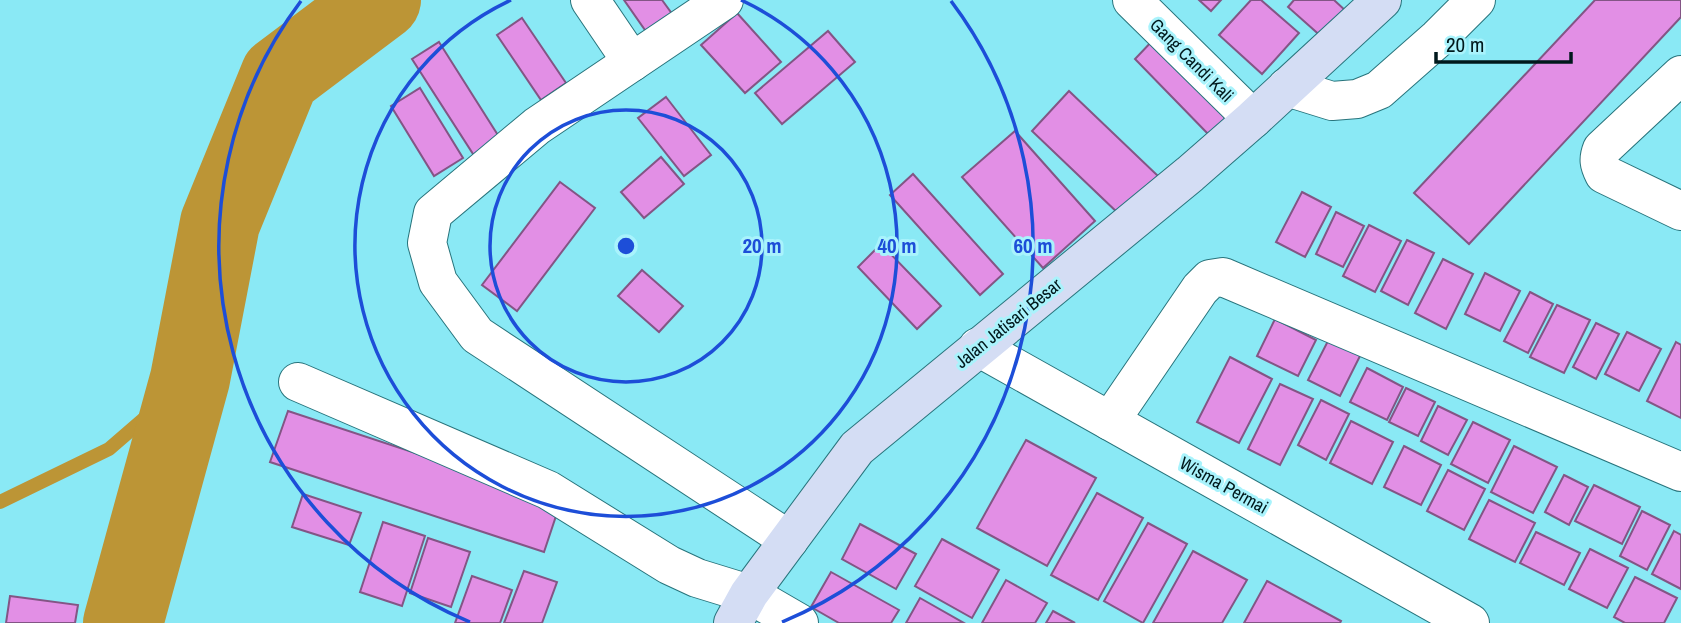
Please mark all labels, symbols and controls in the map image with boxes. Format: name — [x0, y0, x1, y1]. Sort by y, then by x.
street label: Gang Candi Kali — [1145, 13, 1239, 107]
scale bar — [1436, 21, 1571, 65]
text: 20 m — [1446, 30, 1484, 59]
text: 20 m — [742, 231, 782, 260]
text: 40 m — [877, 231, 917, 260]
text: 60 m — [1013, 231, 1053, 260]
centre of rings — [614, 234, 638, 258]
street label: Jalan Jatisari Besar — [949, 272, 1067, 374]
street label: Wisma Permai — [1175, 450, 1273, 520]

